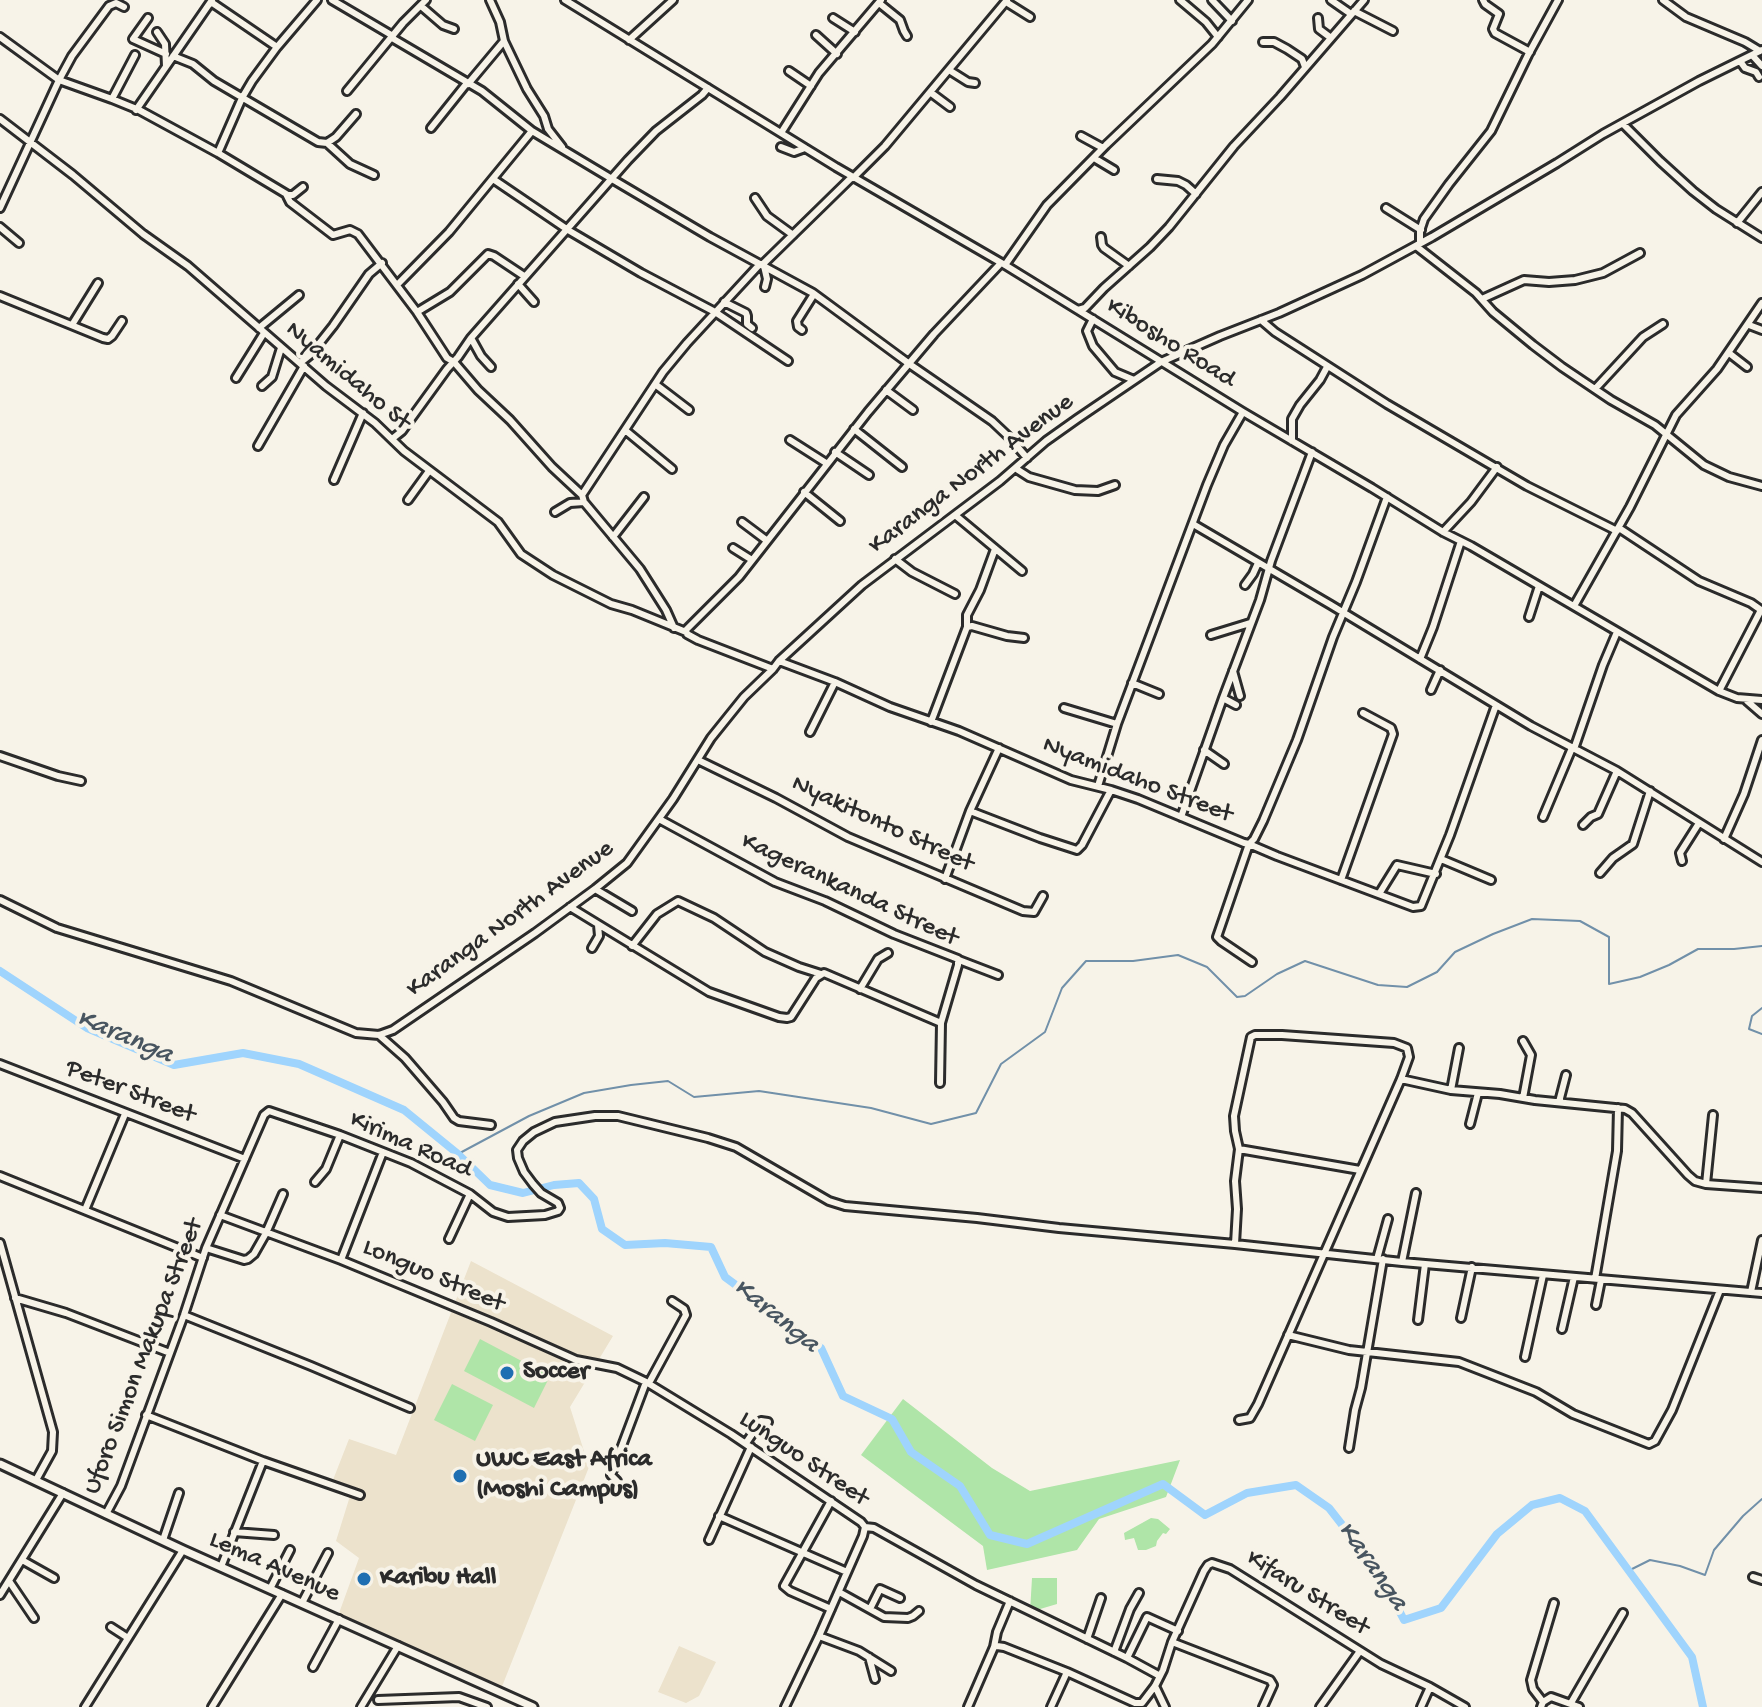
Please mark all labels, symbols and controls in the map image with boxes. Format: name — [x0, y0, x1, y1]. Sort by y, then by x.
street label: Kibosho Road — [1099, 292, 1241, 396]
street label: Nyamidaho St — [278, 315, 416, 439]
street label: Karanga North Avenue — [863, 388, 1081, 562]
street label: Nyamidaho Street — [1038, 730, 1236, 832]
street label: Nyakitonto Street — [786, 769, 978, 881]
street label: Kagerankanda Street — [735, 827, 963, 955]
street label: Karanga North Avenue — [401, 834, 621, 1006]
water label: Karanga — [71, 1003, 177, 1073]
street label: Peter Street — [61, 1054, 199, 1132]
street label: Kirima Road — [344, 1105, 476, 1187]
street label: Uforo Simon Makupa Street — [78, 1215, 212, 1499]
street label: Longuo Street — [357, 1233, 509, 1321]
water label: Karanga — [725, 1272, 825, 1362]
place label: Soccer — [523, 1357, 589, 1389]
marker: Soccer — [498, 1364, 516, 1382]
street label: Lunguo Street — [732, 1405, 874, 1515]
place label: UWC East Africa (Moshi Campus) — [476, 1445, 652, 1506]
marker: UWC East Africa (Moshi Campus) — [451, 1467, 469, 1485]
water label: Karanga — [1328, 1516, 1414, 1618]
street label: Lema Avenue — [204, 1525, 344, 1611]
street label: Kifaru Street — [1240, 1544, 1374, 1644]
place label: Karibu Hall — [380, 1563, 496, 1595]
marker: Karibu Hall — [355, 1570, 373, 1588]

